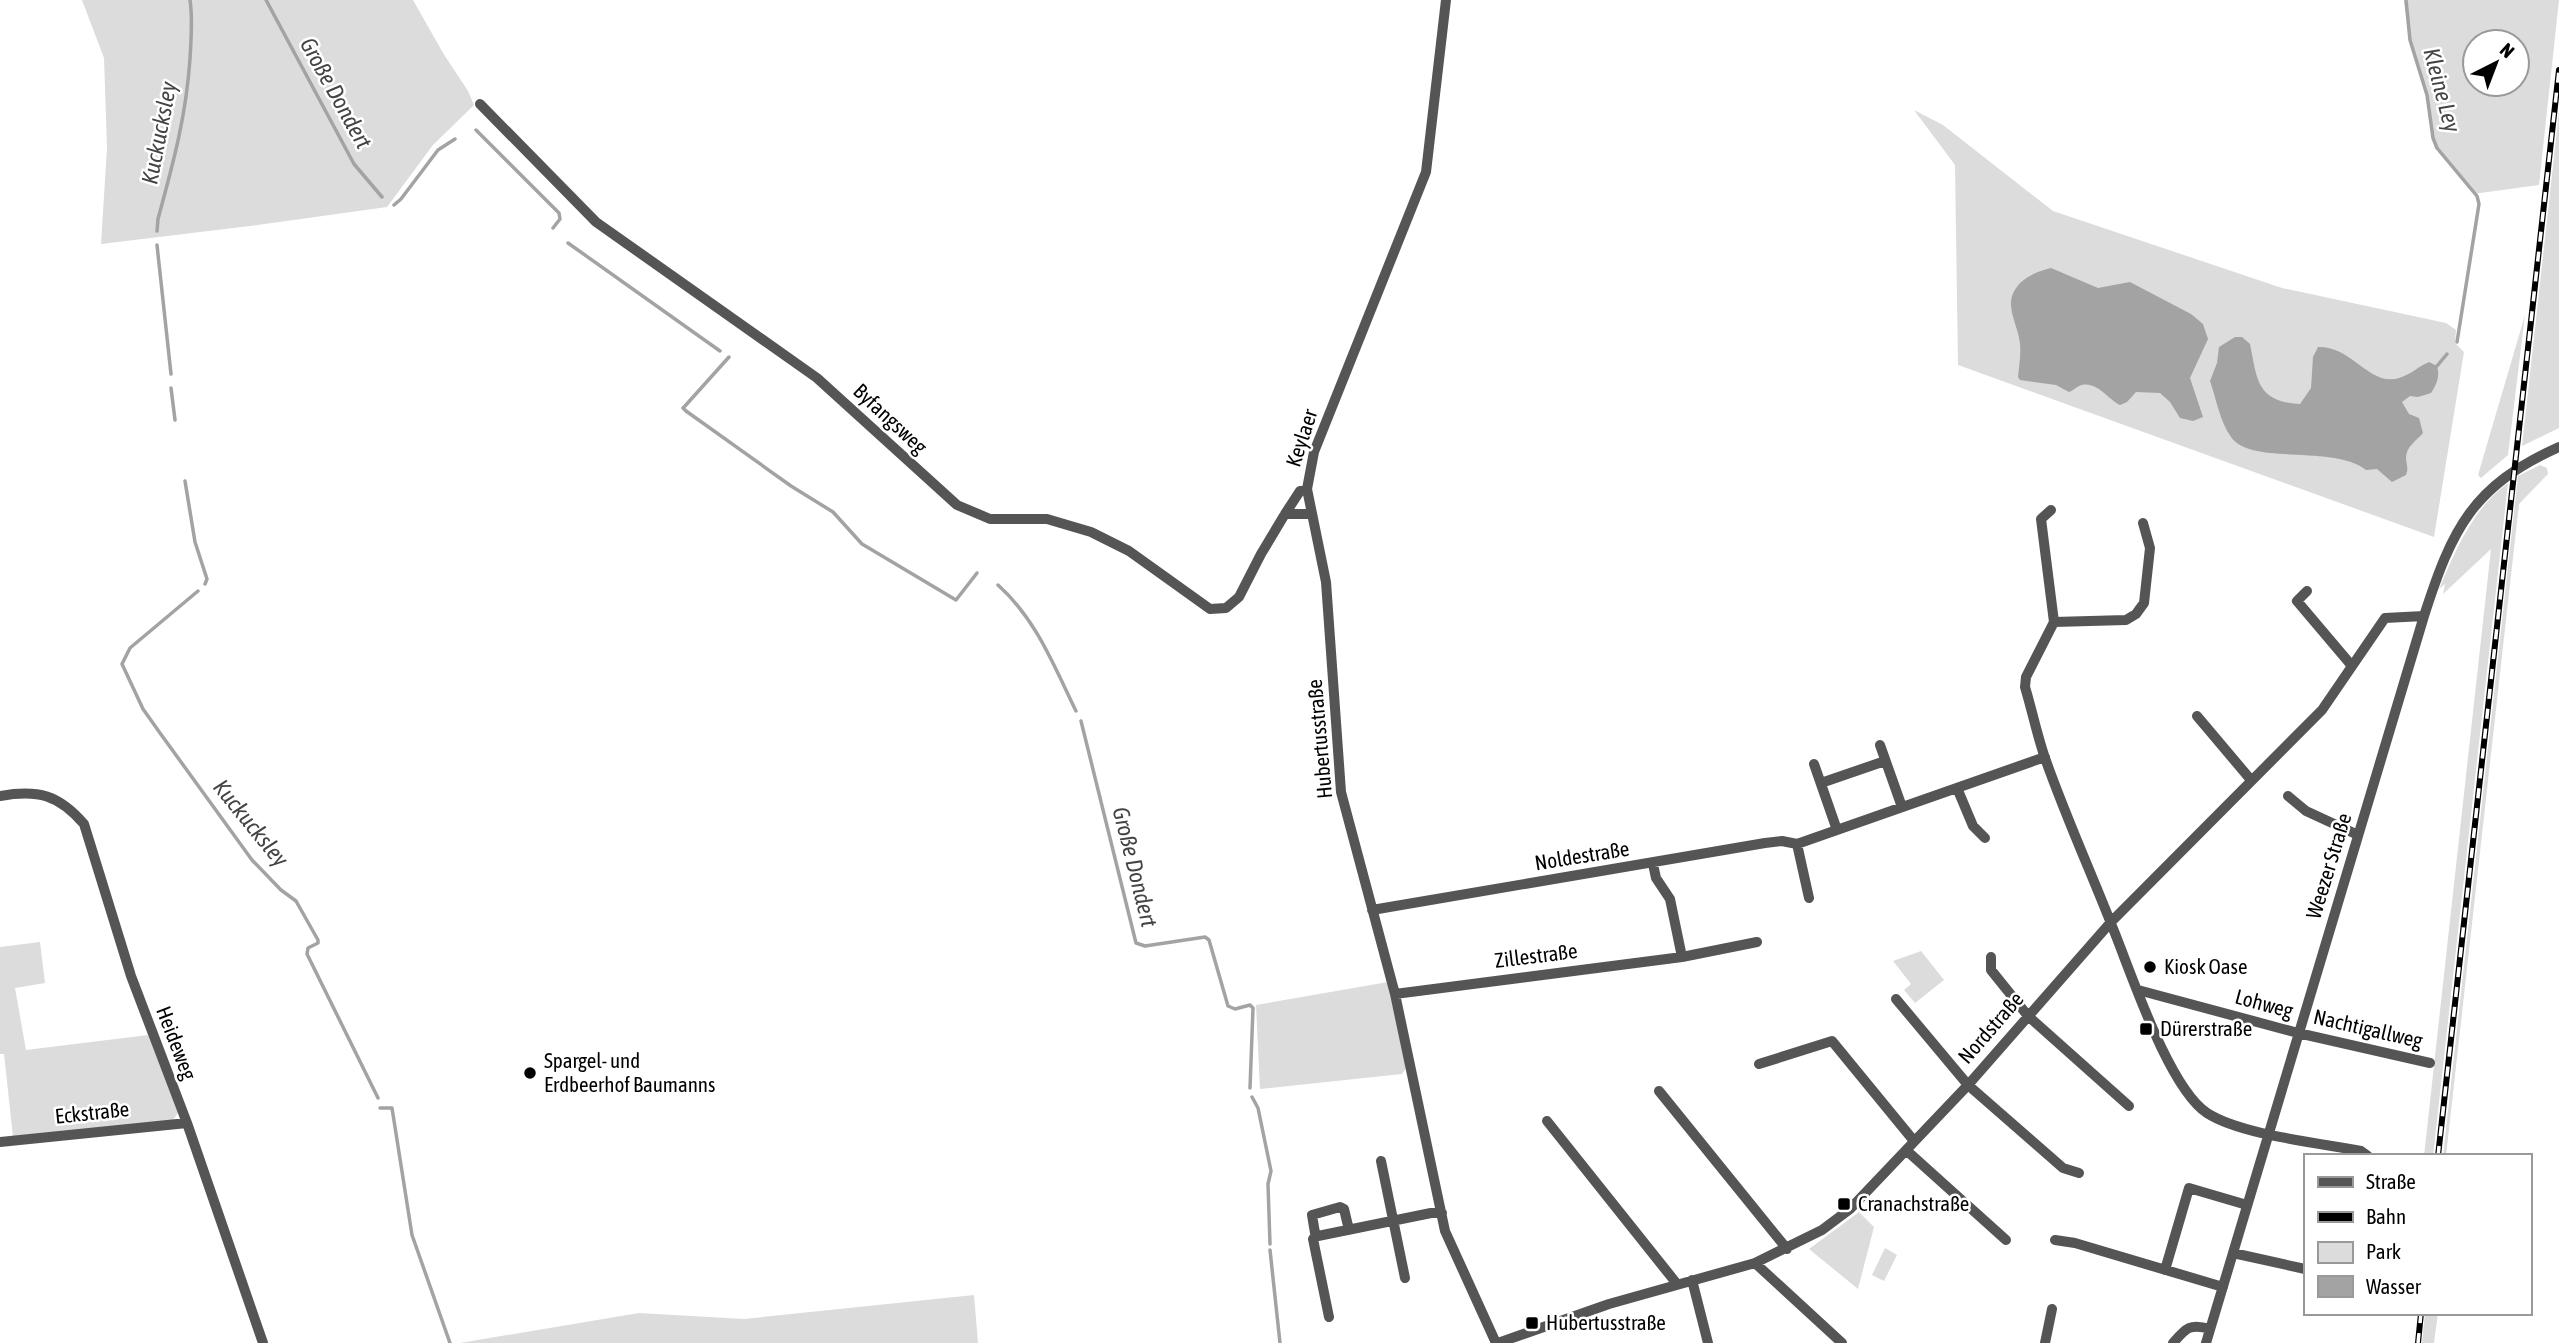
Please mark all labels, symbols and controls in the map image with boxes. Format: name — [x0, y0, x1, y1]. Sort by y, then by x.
north arrow — [2461, 28, 2531, 98]
water label: Große Dondert — [295, 33, 377, 153]
text: N — [2496, 38, 2519, 62]
water label: Kleine Ley — [2418, 45, 2466, 135]
water label: Kuckucksley — [136, 79, 182, 187]
street label: Byfangsweg — [849, 378, 932, 458]
street label: Keylaer — [1281, 405, 1322, 469]
street label: Hubertusstraße — [1302, 678, 1336, 800]
water label: Kuckucksley — [208, 774, 294, 872]
water label: Große Dondert — [1108, 804, 1163, 930]
street label: Weezer Straße — [2301, 810, 2356, 921]
street label: Noldestraße — [1533, 836, 1631, 874]
street label: Zillestraße — [1493, 938, 1579, 972]
place label: Kiosk Oase — [2164, 954, 2248, 978]
marker: Kiosk Oase — [2142, 959, 2158, 975]
street label: Lohweg — [2233, 984, 2296, 1022]
street label: Nordstraße — [1953, 987, 2028, 1068]
street label: Heideweg — [152, 1003, 202, 1083]
street label: Nachtigallweg — [2311, 1004, 2425, 1052]
place label: Dürerstraße — [2160, 1016, 2252, 1040]
marker: Dürerstraße — [2138, 1021, 2154, 1037]
place label: Spargel- und Erdbeerhof Baumanns — [544, 1048, 715, 1096]
marker: Spargel- und Erdbeerhof Baumanns — [522, 1065, 538, 1081]
street label: Eckstraße — [54, 1096, 130, 1128]
legend — [2304, 1154, 2531, 1315]
text: Straße — [2366, 1169, 2416, 1193]
place label: Cranachstraße — [1858, 1191, 1969, 1215]
marker: Cranachstraße — [1836, 1196, 1852, 1212]
text: Bahn — [2366, 1204, 2406, 1228]
text: Park — [2366, 1239, 2401, 1263]
text: Wasser — [2366, 1274, 2422, 1298]
place label: Hubertusstraße — [1546, 1310, 1666, 1334]
marker: Hubertusstraße — [1524, 1315, 1540, 1331]

